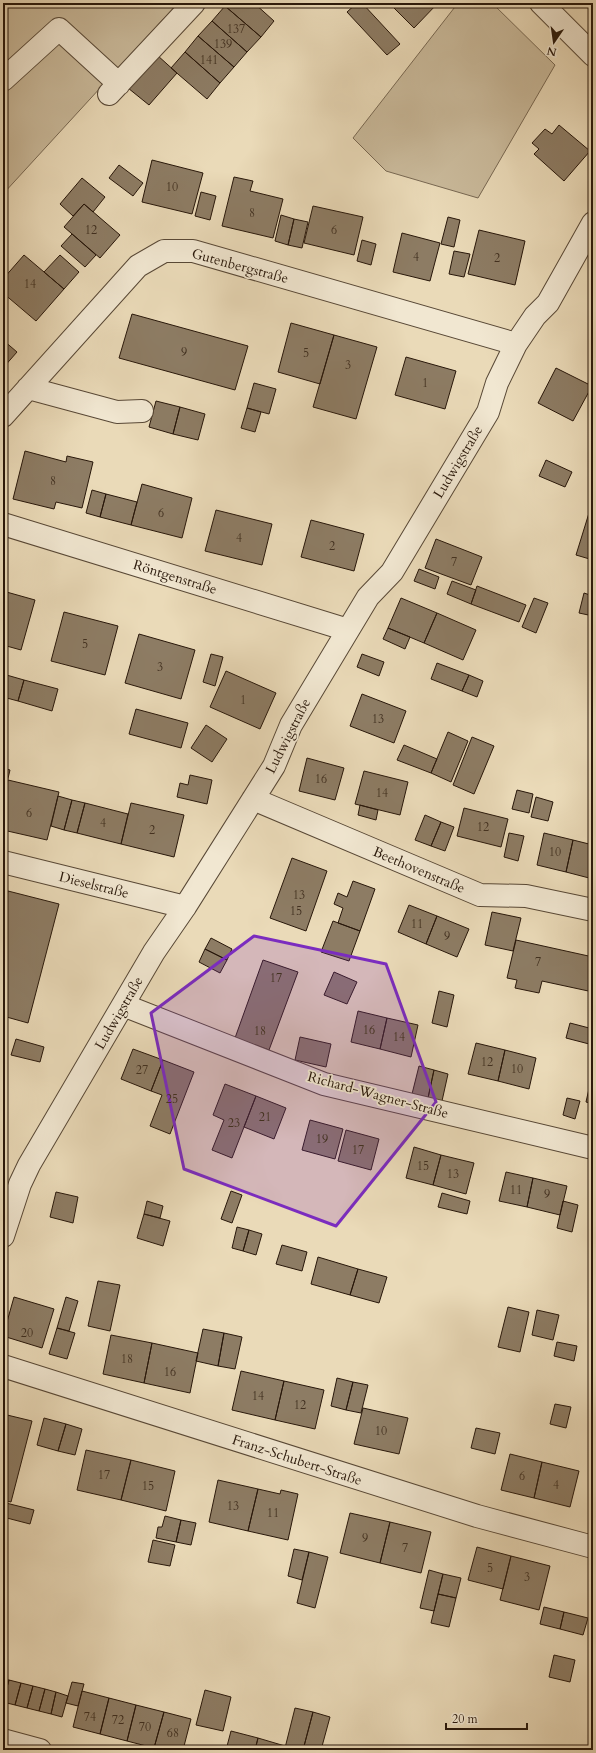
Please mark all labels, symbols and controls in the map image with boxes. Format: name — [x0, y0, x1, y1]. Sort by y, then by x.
house number: 137 — [227, 21, 245, 37]
north arrow — [534, 22, 574, 62]
house number: 139 — [214, 36, 232, 52]
text: N — [545, 43, 558, 60]
house number: 141 — [200, 52, 218, 68]
house number: 10 — [166, 179, 178, 195]
house number: 8 — [249, 205, 255, 221]
house number: 12 — [85, 222, 97, 238]
house number: 6 — [331, 222, 337, 238]
street label: Gutenbergstraße — [190, 244, 290, 288]
house number: 4 — [413, 249, 419, 265]
house number: 2 — [494, 250, 500, 266]
house number: 14 — [24, 276, 36, 292]
house number: 9 — [181, 344, 187, 360]
house number: 5 — [303, 345, 309, 361]
house number: 3 — [345, 357, 351, 373]
house number: 1 — [422, 375, 428, 391]
street label: Ludwigstraße — [429, 422, 487, 502]
house number: 8 — [50, 473, 56, 489]
house number: 6 — [158, 505, 164, 521]
house number: 4 — [236, 530, 242, 546]
house number: 2 — [329, 538, 335, 554]
house number: 7 — [451, 554, 457, 570]
street label: Röntgenstraße — [131, 555, 219, 599]
house number: 5 — [82, 636, 88, 652]
house number: 3 — [157, 659, 163, 675]
house number: 1 — [240, 692, 246, 708]
street label: Ludwigstraße — [261, 695, 315, 777]
house number: 13 — [372, 711, 384, 727]
house number: 16 — [315, 771, 327, 787]
house number: 14 — [376, 785, 388, 801]
house number: 6 — [26, 805, 32, 821]
house number: 4 — [100, 815, 106, 831]
house number: 12 — [477, 819, 489, 835]
house number: 2 — [149, 822, 155, 838]
street label: Beethovenstraße — [370, 842, 468, 898]
house number: 10 — [549, 844, 561, 860]
street label: Dieselstraße — [57, 867, 131, 903]
house number: 13 — [293, 887, 305, 903]
house number: 15 — [290, 903, 302, 919]
house number: 11 — [411, 916, 423, 932]
house number: 9 — [444, 928, 450, 944]
house number: 7 — [535, 954, 541, 970]
house number: 17 — [270, 970, 282, 986]
street label: Ludwigstraße — [90, 973, 148, 1053]
house number: 16 — [363, 1022, 375, 1038]
house number: 18 — [254, 1023, 266, 1039]
house number: 14 — [393, 1029, 405, 1045]
house number: 12 — [481, 1054, 493, 1070]
house number: 10 — [511, 1061, 523, 1077]
house number: 27 — [136, 1062, 148, 1078]
street label: Richard-Wagner-Straße — [306, 1067, 450, 1123]
house number: 25 — [166, 1091, 178, 1107]
house number: 21 — [259, 1109, 271, 1125]
house number: 23 — [228, 1115, 240, 1131]
house number: 19 — [316, 1131, 328, 1147]
house number: 17 — [352, 1142, 364, 1158]
house number: 15 — [417, 1158, 429, 1174]
house number: 13 — [447, 1166, 459, 1182]
house number: 11 — [510, 1182, 522, 1198]
house number: 9 — [544, 1186, 550, 1202]
house number: 20 — [21, 1325, 33, 1341]
house number: 18 — [121, 1351, 133, 1367]
house number: 16 — [164, 1364, 176, 1380]
house number: 14 — [252, 1388, 264, 1404]
house number: 12 — [294, 1397, 306, 1413]
house number: 10 — [375, 1423, 387, 1439]
street label: Franz-Schubert-Straße — [230, 1430, 364, 1490]
house number: 17 — [98, 1467, 110, 1483]
house number: 6 — [519, 1468, 525, 1484]
house number: 4 — [553, 1477, 559, 1493]
house number: 15 — [142, 1478, 154, 1494]
house number: 13 — [227, 1498, 239, 1514]
house number: 11 — [267, 1505, 279, 1521]
house number: 9 — [362, 1530, 368, 1546]
house number: 7 — [402, 1540, 408, 1556]
house number: 5 — [487, 1560, 493, 1576]
house number: 3 — [524, 1569, 530, 1585]
scale bar — [446, 1705, 527, 1731]
house number: 74 — [84, 1709, 96, 1725]
text: 20 m — [452, 1711, 479, 1727]
house number: 72 — [112, 1712, 124, 1728]
house number: 70 — [139, 1719, 151, 1735]
house number: 68 — [167, 1725, 179, 1741]

